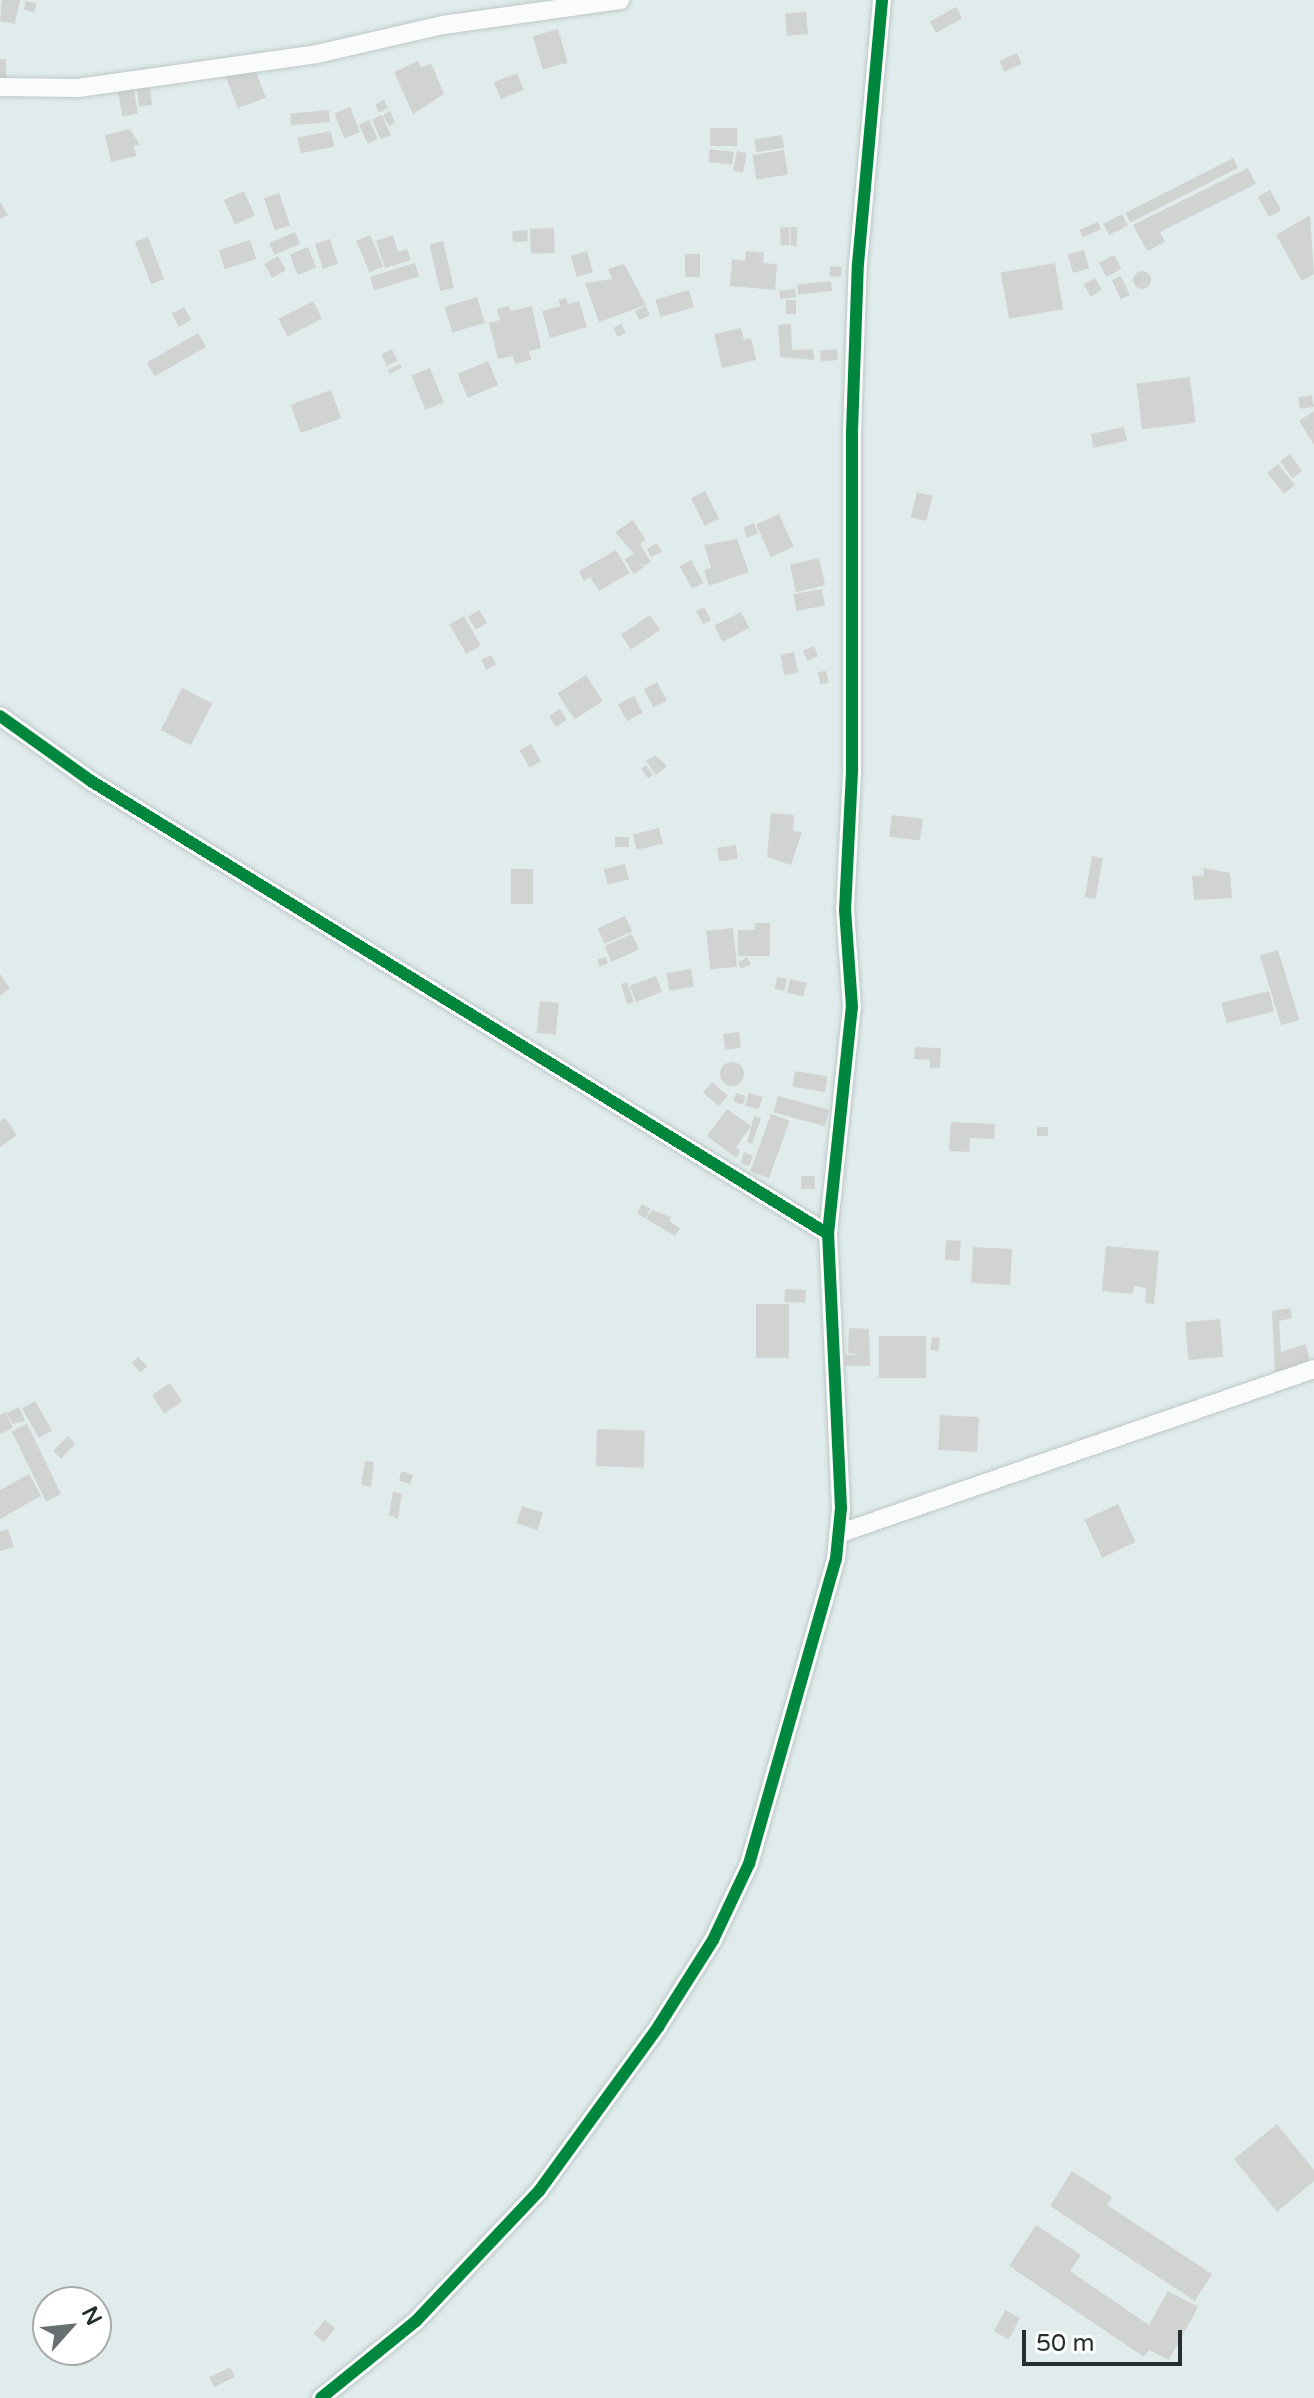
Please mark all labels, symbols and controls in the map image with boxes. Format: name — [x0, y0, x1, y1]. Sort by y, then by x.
north arrow — [32, 2286, 112, 2366]
text: N — [76, 2302, 107, 2330]
scale bar — [1026, 2314, 1186, 2364]
text: 50 m — [1036, 2329, 1094, 2358]

